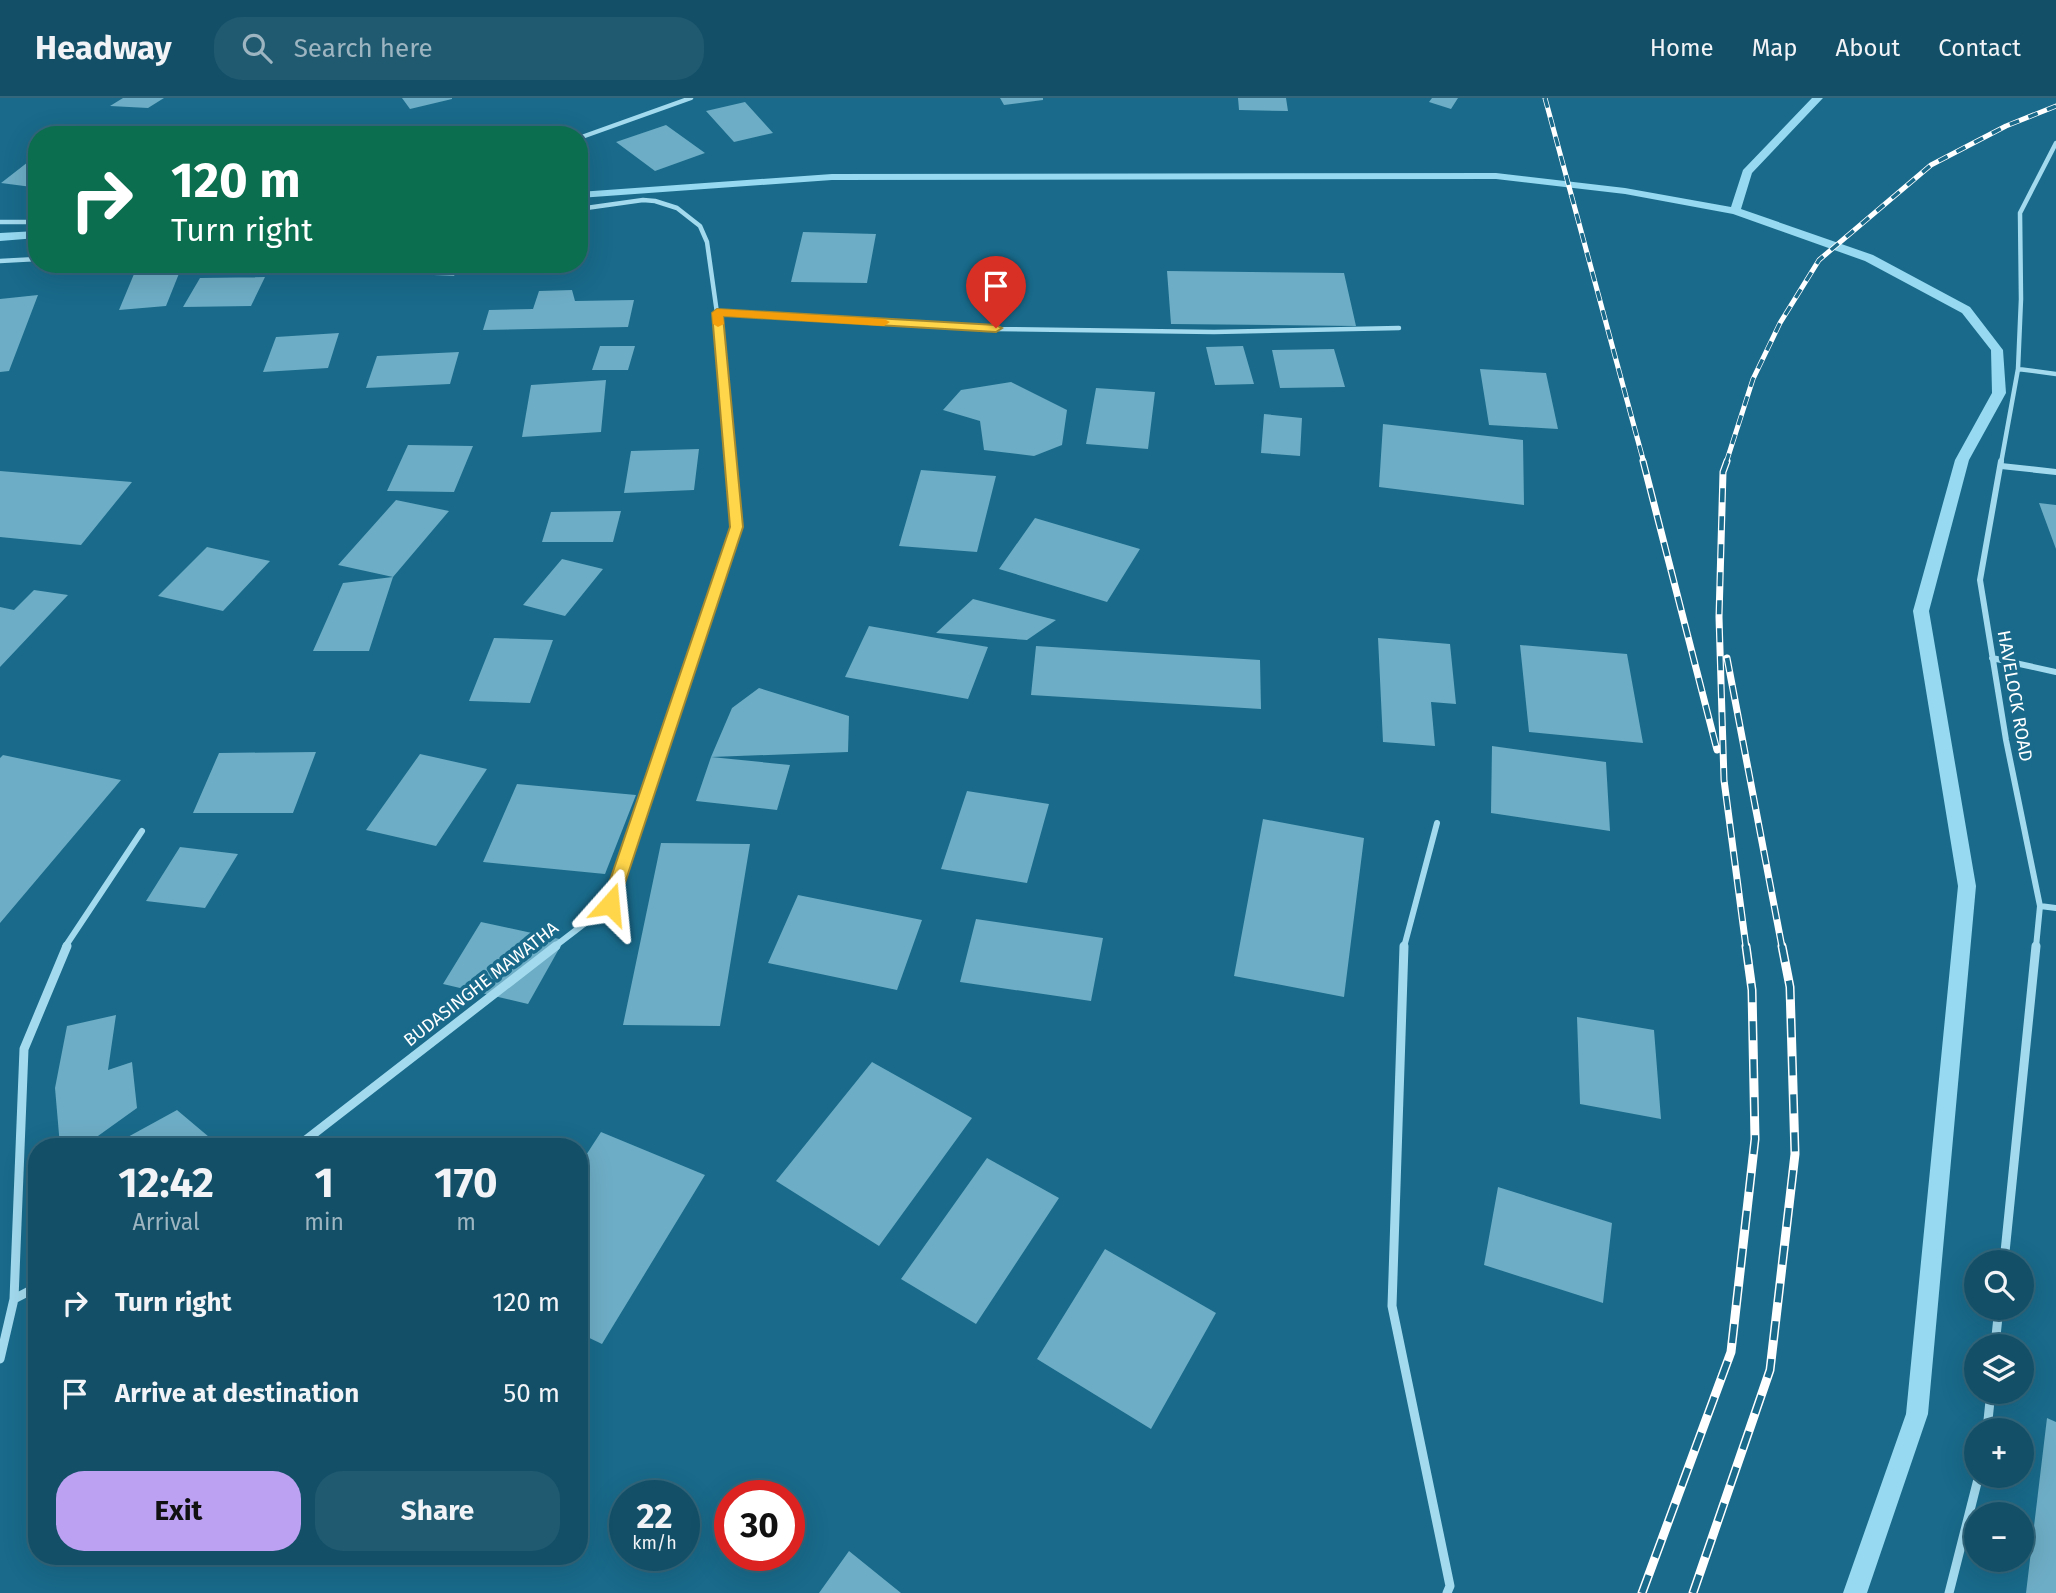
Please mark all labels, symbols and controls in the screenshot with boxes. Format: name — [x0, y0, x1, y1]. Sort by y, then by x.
search box — [214, 17, 704, 80]
text: Headway — [35, 28, 172, 68]
icon: search — [238, 29, 276, 67]
text: Search here — [294, 33, 433, 64]
text: Home — [1650, 34, 1714, 62]
text: Map — [1752, 34, 1798, 62]
text: About — [1836, 34, 1900, 62]
text: Contact — [1938, 34, 2021, 62]
text: 120 m — [171, 151, 301, 210]
icon: right — [56, 154, 147, 245]
text: Turn right — [171, 211, 313, 249]
pin — [966, 256, 1026, 328]
icon: arrive — [977, 267, 1015, 305]
street label: HAVELOCK ROAD — [1993, 629, 2037, 763]
position arrow — [573, 867, 647, 941]
street label: BUDASINGHE MAWATHA — [399, 916, 563, 1051]
text: 12:42 — [118, 1158, 214, 1208]
text: 1 — [314, 1158, 334, 1208]
text: 170 — [434, 1158, 498, 1208]
text: Arrival — [132, 1208, 200, 1236]
text: min — [304, 1208, 344, 1236]
text: m — [456, 1208, 476, 1236]
map controls — [1964, 1250, 2034, 1572]
button: search — [1964, 1250, 2034, 1320]
icon: right — [56, 1284, 94, 1322]
text: Turn right — [115, 1287, 232, 1318]
text: 120 m — [492, 1287, 560, 1318]
button: layers — [1964, 1334, 2034, 1404]
icon: arrive — [56, 1375, 94, 1413]
text: Arrive at destination — [115, 1378, 359, 1409]
text: 50 m — [503, 1378, 560, 1409]
button: + — [1964, 1418, 2034, 1488]
button: Exit — [56, 1471, 301, 1551]
button: Share — [315, 1471, 560, 1551]
speed limit sign: 30 — [714, 1480, 805, 1571]
text: 22 — [636, 1495, 673, 1537]
button: − — [1964, 1502, 2034, 1572]
text: km/h — [632, 1532, 677, 1554]

